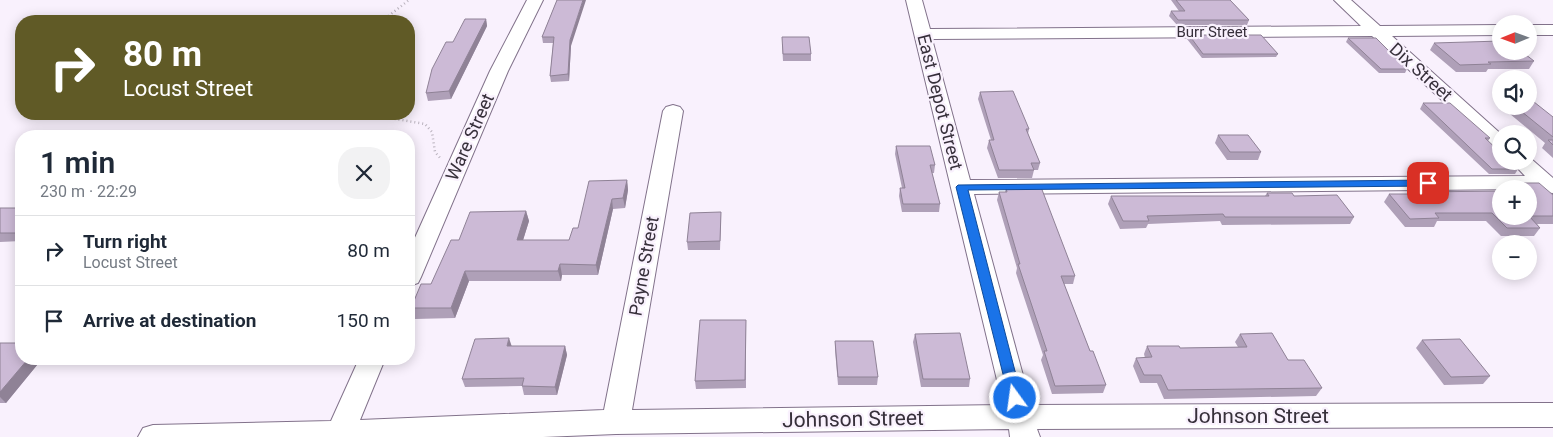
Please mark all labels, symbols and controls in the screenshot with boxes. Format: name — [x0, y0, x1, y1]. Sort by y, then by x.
north arrow — [1492, 15, 1538, 60]
map controls — [1492, 15, 1537, 280]
street label: Burr Street — [1176, 23, 1248, 41]
street label: East Depot Street — [913, 32, 968, 172]
text: 80 m — [123, 34, 202, 75]
icon: right — [40, 35, 105, 100]
street label: Dix Street — [1386, 38, 1457, 105]
button: sound — [1492, 70, 1537, 115]
text: Locust Street — [123, 76, 253, 101]
street label: Ware Street — [441, 90, 498, 184]
button: search — [1492, 125, 1537, 170]
text: 1 min — [40, 145, 115, 180]
button: close — [338, 147, 390, 199]
pin — [1407, 162, 1449, 204]
icon: arrive — [1414, 169, 1442, 197]
button: + — [1492, 180, 1537, 225]
text: 230 m · 22:29 — [40, 182, 137, 201]
street label: Payne Street — [624, 214, 663, 317]
text: Turn right — [83, 230, 167, 253]
button: − — [1492, 235, 1537, 280]
icon: right — [40, 237, 68, 265]
text: 80 m — [347, 239, 390, 262]
text: Locust Street — [83, 253, 178, 272]
icon: arrive — [40, 307, 68, 335]
text: Arrive at destination — [83, 309, 256, 332]
text: 150 m — [337, 309, 390, 332]
position arrow — [988, 371, 1040, 423]
street label: Johnson Street — [1187, 404, 1329, 428]
street label: Johnson Street — [782, 406, 924, 432]

